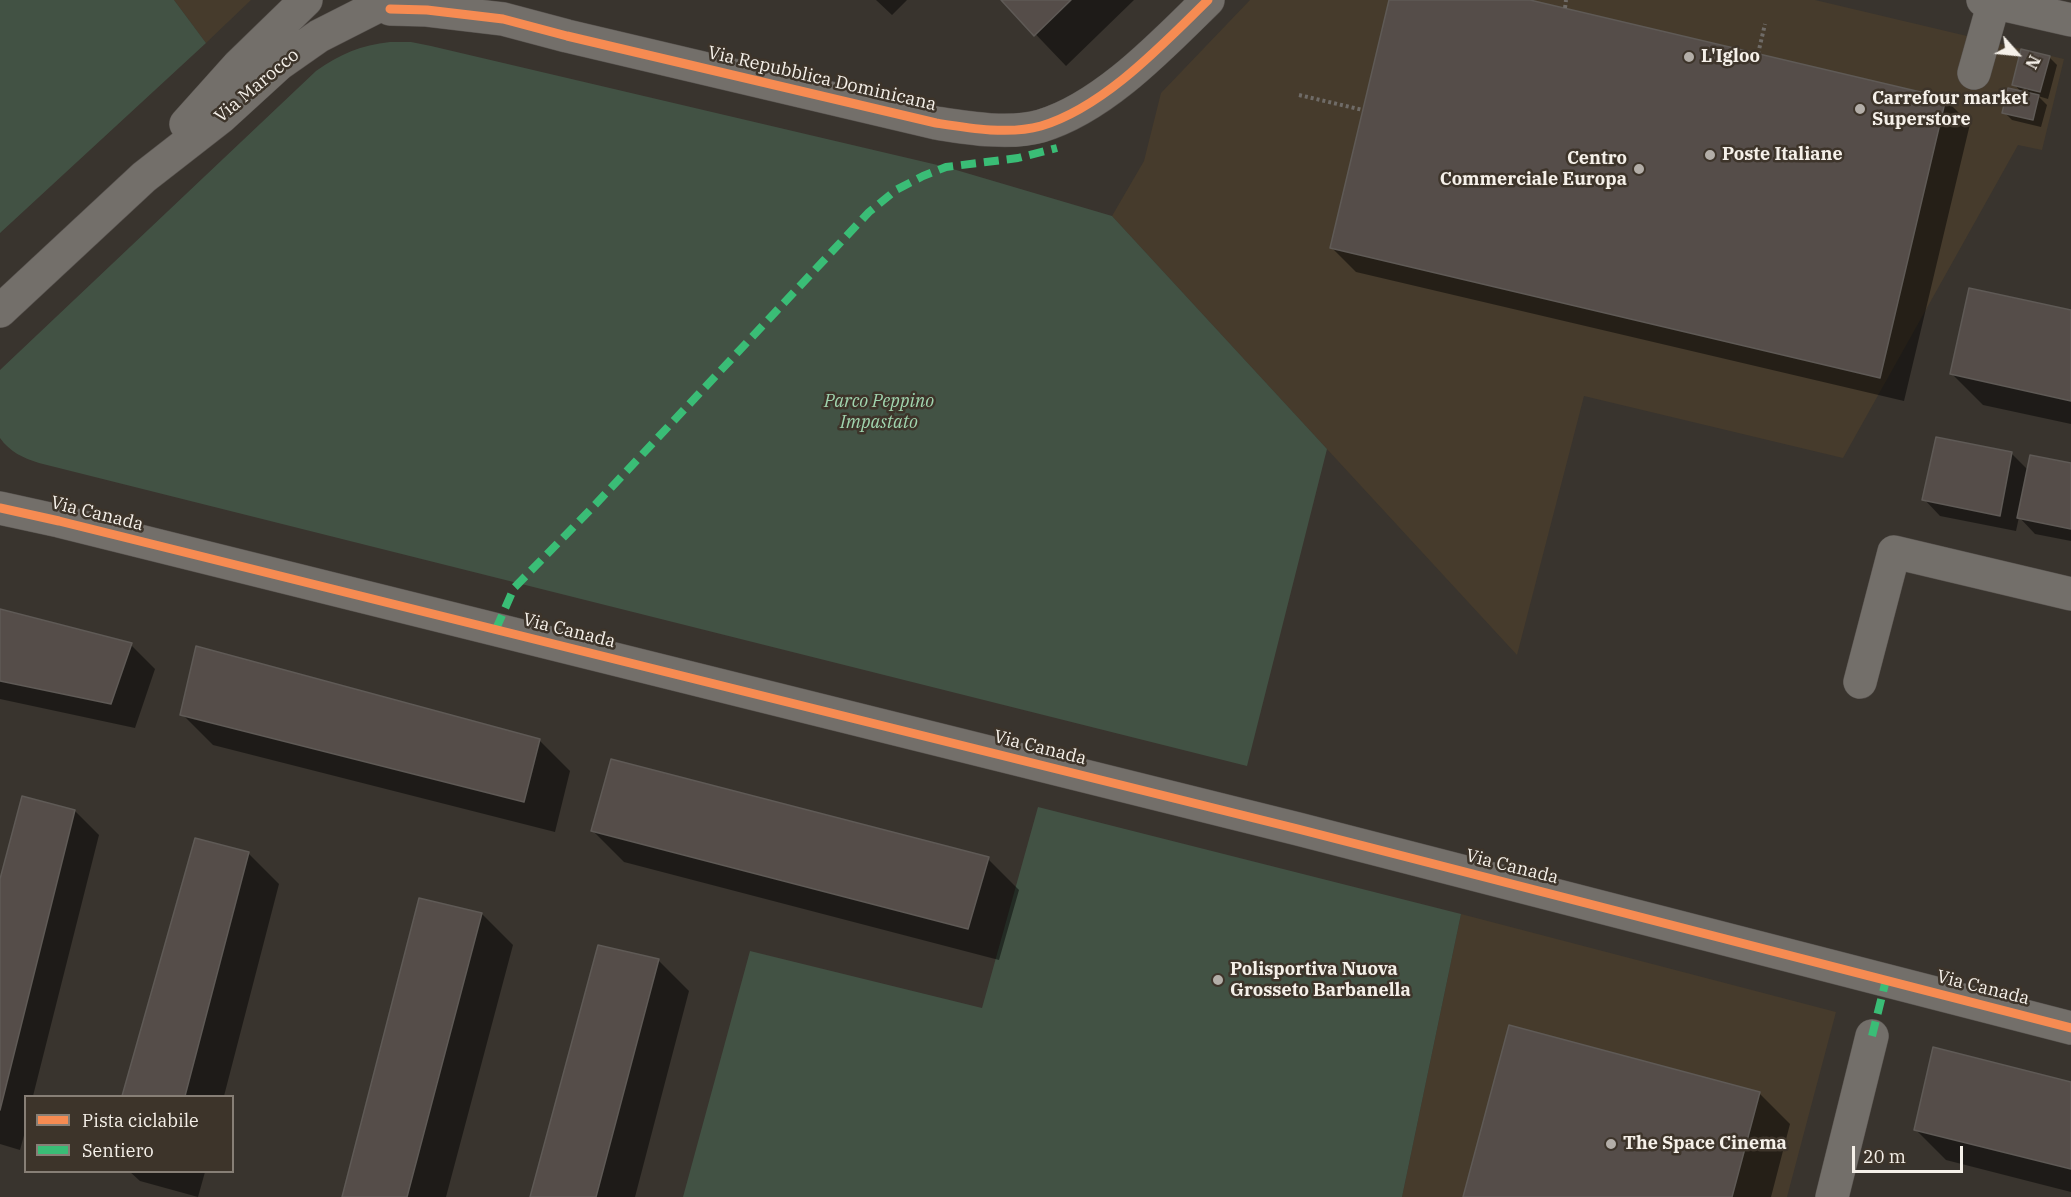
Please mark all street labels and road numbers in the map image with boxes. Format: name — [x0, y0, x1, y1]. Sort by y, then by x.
street label: Via Repubblica Dominicana — [706, 42, 938, 116]
street label: Via Marocco — [210, 44, 304, 128]
street label: Via Canada — [48, 492, 146, 536]
street label: Via Canada — [520, 609, 618, 653]
street label: Via Canada — [991, 726, 1089, 770]
street label: Via Canada — [1463, 845, 1561, 889]
street label: Via Canada — [1934, 966, 2032, 1010]

